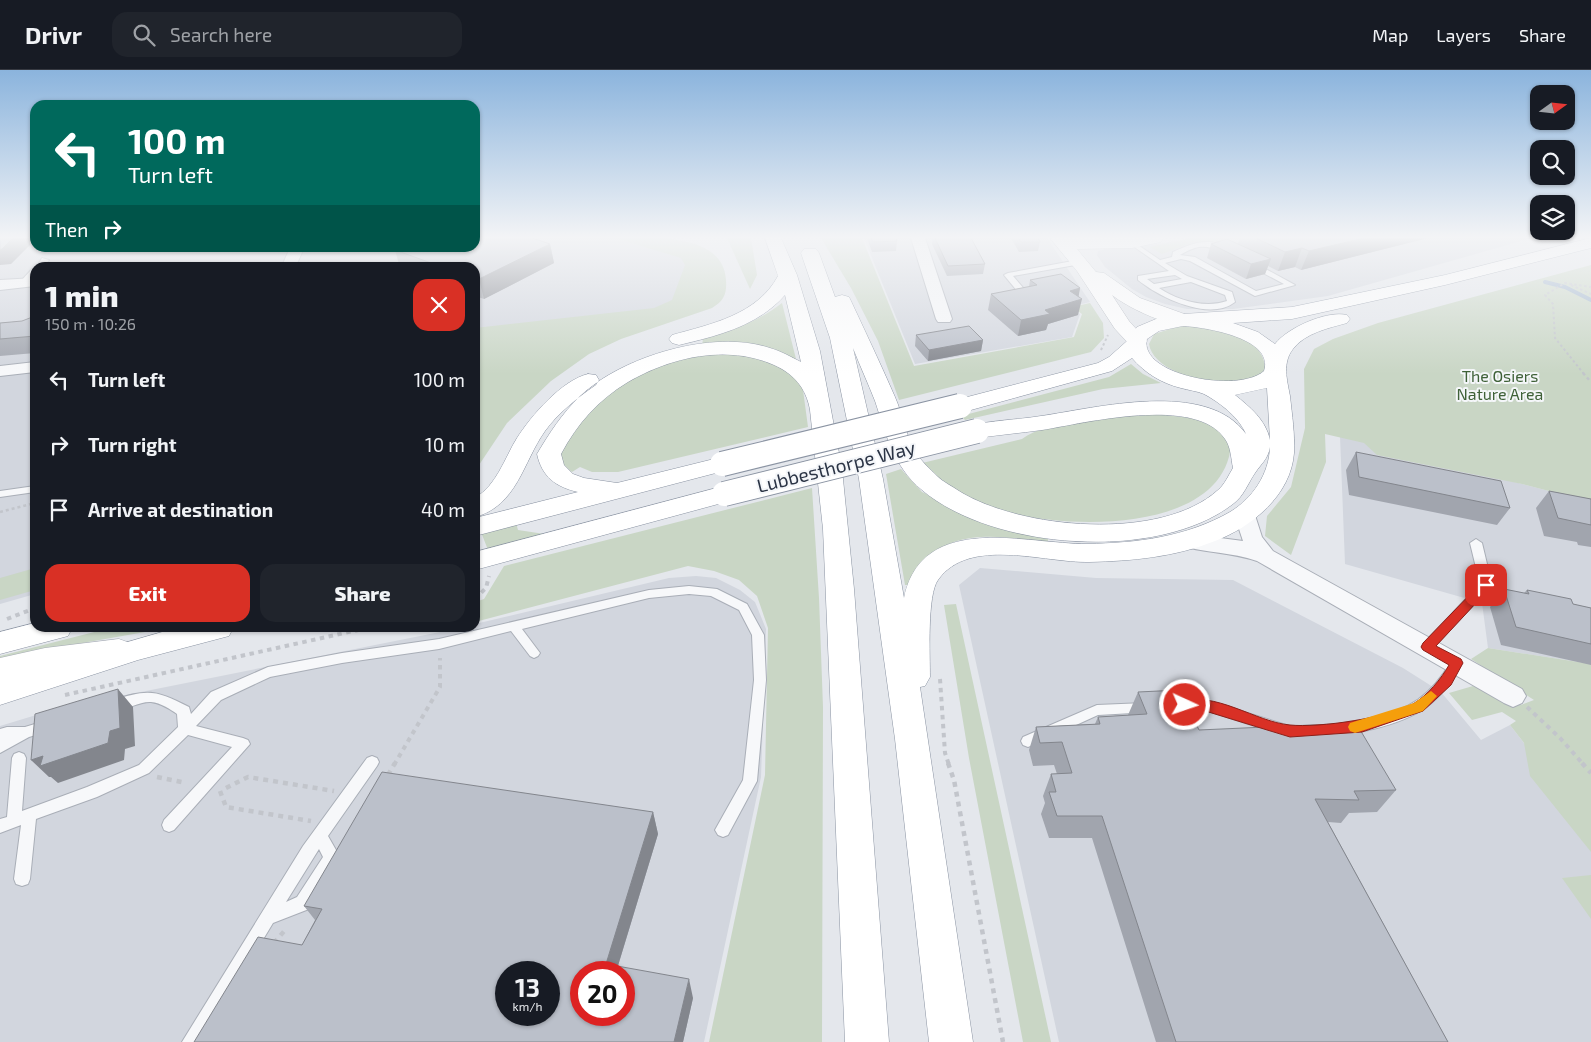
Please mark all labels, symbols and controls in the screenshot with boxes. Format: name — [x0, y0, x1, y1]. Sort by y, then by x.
search box — [112, 12, 462, 57]
text: Drivr — [25, 20, 82, 49]
icon: search — [130, 21, 158, 49]
text: Search here — [170, 23, 272, 46]
text: Map — [1372, 24, 1408, 46]
text: Layers — [1436, 24, 1491, 46]
text: Share — [1519, 24, 1566, 46]
north arrow — [1530, 85, 1575, 130]
map controls — [1530, 85, 1575, 240]
text: 100 m — [128, 119, 226, 161]
icon: left — [45, 120, 110, 185]
button: search — [1530, 140, 1575, 185]
text: Turn left — [128, 161, 213, 187]
button: layers — [1530, 195, 1575, 240]
icon: right — [98, 215, 126, 243]
text: Then — [45, 218, 88, 241]
text: 1 min — [45, 277, 119, 313]
button: close — [413, 279, 465, 331]
text: 150 m · 10:26 — [45, 314, 136, 333]
icon: left — [45, 366, 73, 394]
park label: The Osiers Nature Area — [1457, 366, 1543, 403]
text: Turn left — [88, 368, 165, 391]
text: 100 m — [414, 368, 465, 391]
icon: right — [45, 431, 73, 459]
text: Turn right — [88, 433, 176, 456]
text: 10 m — [425, 433, 465, 456]
street label: Lubbesthorpe Way — [754, 435, 918, 497]
icon: arrive — [45, 496, 73, 524]
text: Arrive at destination — [88, 498, 273, 521]
text: 40 m — [421, 498, 465, 521]
button: Exit — [45, 564, 250, 622]
button: Share — [260, 564, 465, 622]
pin — [1465, 564, 1507, 606]
icon: arrive — [1472, 571, 1500, 599]
position arrow — [1158, 678, 1210, 730]
speed limit sign: 20 — [570, 961, 635, 1026]
text: 13 — [515, 972, 540, 1002]
text: km/h — [513, 999, 542, 1013]

